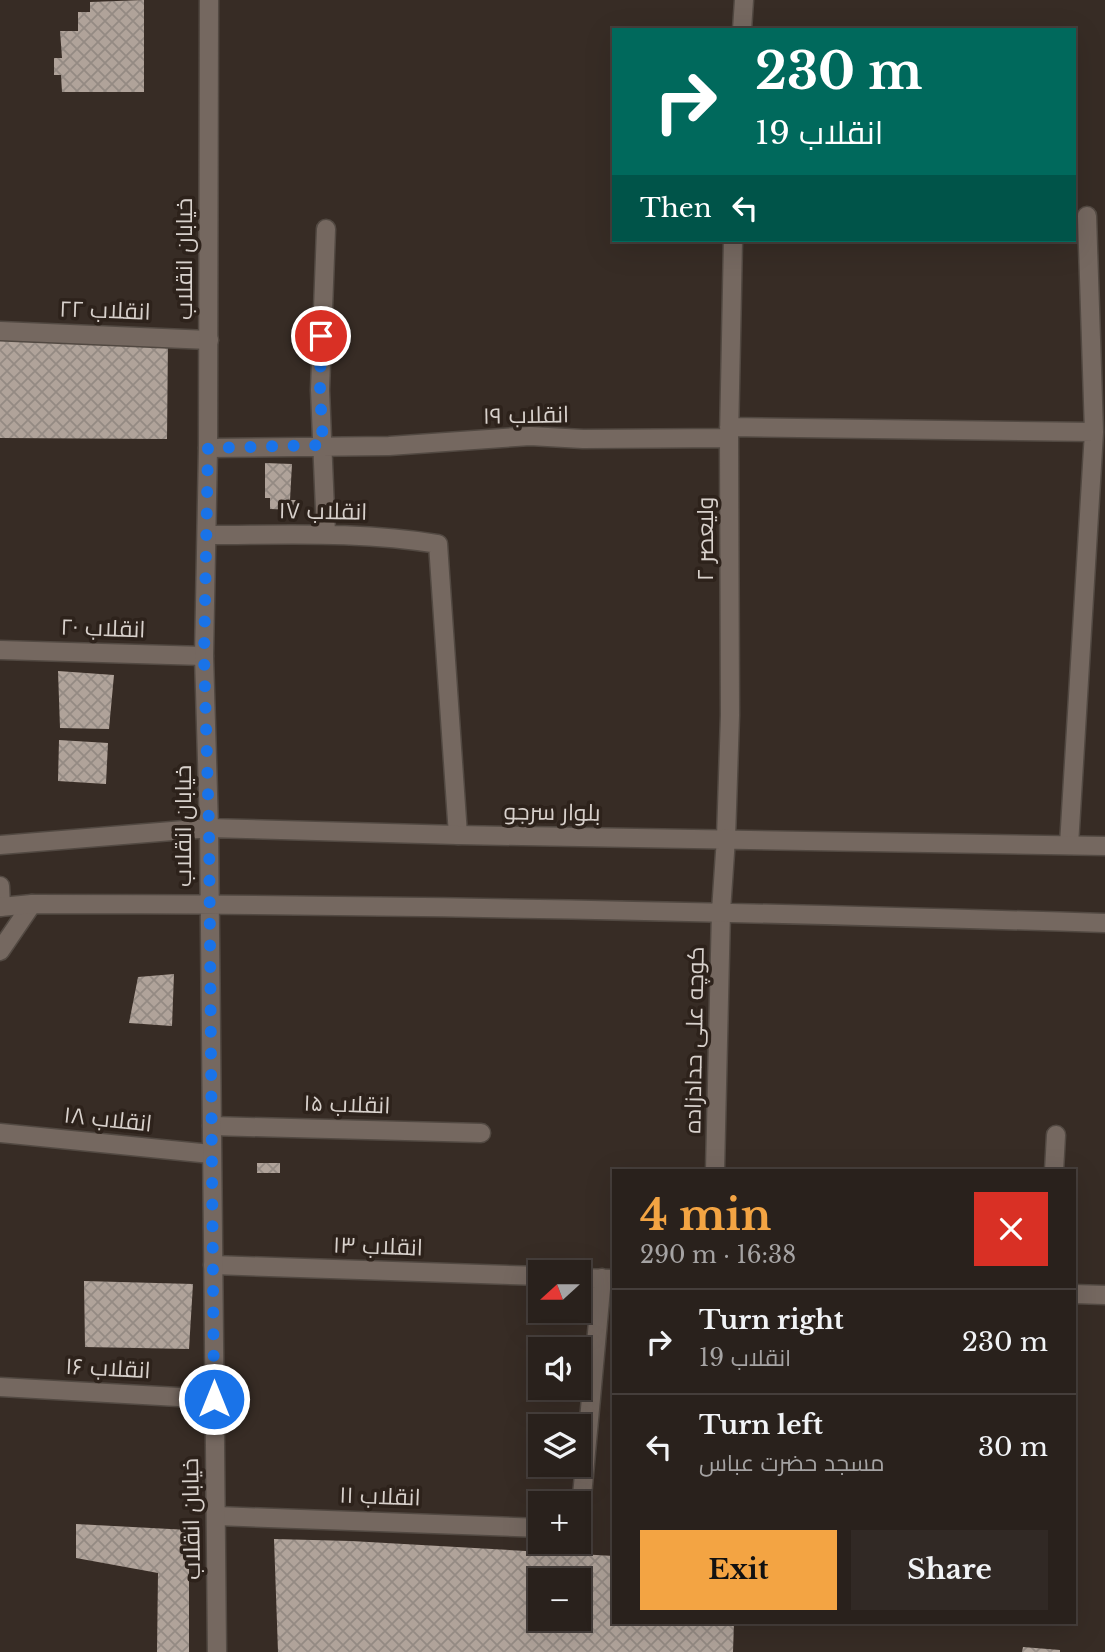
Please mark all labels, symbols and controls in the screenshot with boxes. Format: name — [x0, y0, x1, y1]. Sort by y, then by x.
text: 230 m — [755, 41, 922, 102]
icon: right — [640, 56, 731, 147]
text: انقلاب 19 — [755, 113, 883, 153]
icon: left — [726, 189, 764, 227]
text: Then — [640, 192, 712, 224]
street label: خیابان انقلاب — [170, 198, 198, 320]
street label: انقلاب ۲۲ — [59, 294, 151, 326]
pin — [291, 306, 351, 366]
icon: arrive — [302, 317, 340, 355]
street label: انقلاب ۱۹ — [483, 400, 569, 430]
street label: انقلاب ۱۷ — [278, 496, 368, 526]
street label: ولیعصر ۲ — [691, 497, 719, 581]
street label: انقلاب ۲۰ — [60, 613, 146, 643]
street label: خیابان انقلاب — [169, 765, 197, 887]
street label: بلوار سرجو — [503, 797, 601, 827]
street label: کوچه علی حدادزاده — [678, 946, 711, 1134]
street label: انقلاب ۱۵ — [303, 1088, 391, 1120]
street label: انقلاب ۱۸ — [62, 1100, 154, 1138]
text: 4 min — [640, 1189, 771, 1241]
button: close — [974, 1192, 1048, 1266]
street label: انقلاب ۱۳ — [333, 1230, 423, 1262]
text: 290 m · 16:38 — [640, 1241, 796, 1269]
north arrow — [528, 1260, 592, 1323]
map controls — [528, 1260, 591, 1631]
text: Turn right — [699, 1304, 844, 1336]
icon: right — [640, 1323, 678, 1361]
text: 230 m — [962, 1326, 1048, 1358]
button: sound — [528, 1337, 591, 1400]
text: انقلاب 19 — [699, 1344, 791, 1372]
street label: انقلاب ۱۶ — [65, 1352, 151, 1384]
position arrow — [177, 1362, 251, 1436]
text: Turn left — [699, 1409, 823, 1441]
button: layers — [528, 1414, 591, 1477]
icon: left — [640, 1428, 678, 1466]
text: 30 m — [978, 1431, 1048, 1463]
text: مسجد حضرت عباس — [699, 1449, 885, 1477]
street label: خیابان انقلاب — [176, 1458, 206, 1580]
street label: انقلاب ۱۱ — [339, 1481, 421, 1511]
button: + — [528, 1491, 591, 1554]
button: Exit — [640, 1530, 837, 1610]
button: Share — [851, 1530, 1048, 1610]
button: − — [528, 1568, 591, 1631]

